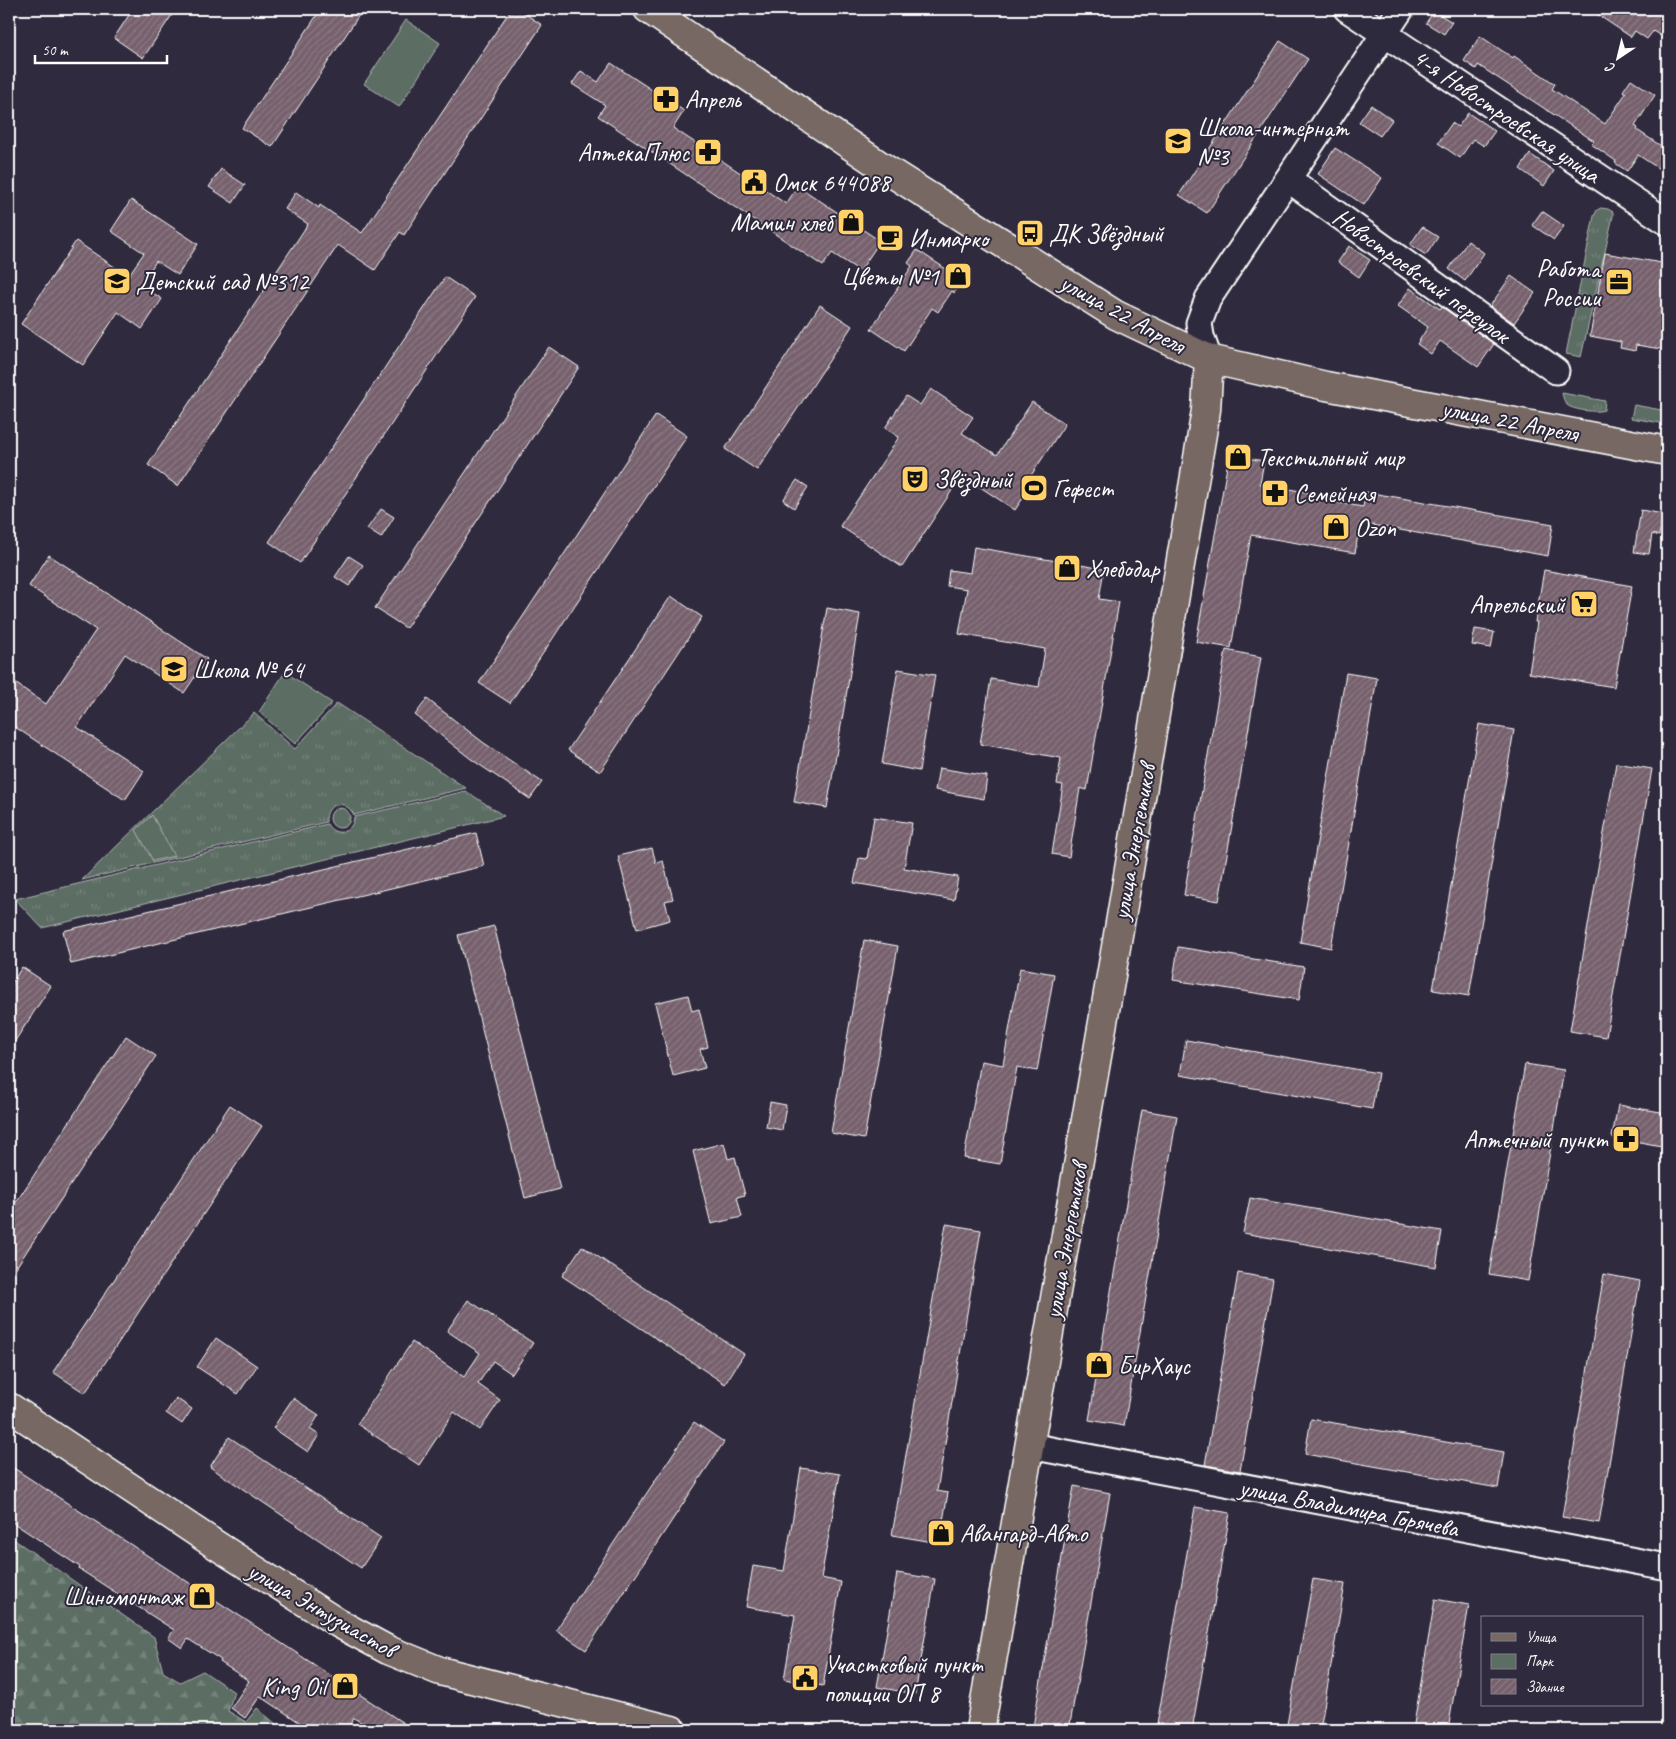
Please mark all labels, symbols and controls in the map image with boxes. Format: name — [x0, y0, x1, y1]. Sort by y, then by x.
scale bar — [35, 32, 168, 64]
north arrow — [1594, 32, 1644, 82]
text: 50 m — [42, 41, 69, 60]
street label: 4-я Новостроевская улица — [1406, 41, 1608, 192]
text: С — [1601, 58, 1619, 77]
pharmacy icon: Апрель — [651, 84, 681, 114]
place label: Апрель — [685, 84, 743, 116]
place label: Школа-интернат №3 — [1197, 112, 1350, 173]
school or university icon: Школа-интернат №3 — [1163, 126, 1193, 156]
place label: АптекаПлюс — [578, 137, 690, 169]
pharmacy icon: АптекаПлюс — [693, 137, 723, 167]
public building icon: Омск 644088 — [739, 167, 769, 197]
place label: Омск 644088 — [773, 167, 893, 199]
street label: Новостроевский переулок — [1327, 201, 1518, 352]
place label: Мамин хлеб — [731, 207, 836, 239]
shop icon: Мамин хлеб — [836, 207, 866, 237]
bus stop icon: ДК Звёздный — [1015, 218, 1045, 248]
place label: ДК Звёздный — [1049, 218, 1165, 251]
cafe icon: Инмарко — [875, 223, 905, 253]
place label: Инмарко — [909, 223, 991, 255]
place label: Работа России — [1536, 253, 1603, 314]
place label: Цветы №1 — [841, 261, 941, 293]
shop icon: Цветы №1 — [943, 261, 973, 291]
street label: улица 22 Апреля — [1053, 265, 1193, 362]
school or university icon: Детский сад №312 — [102, 266, 132, 296]
place label: Детский сад №312 — [136, 266, 310, 298]
office icon: Работа России — [1604, 267, 1634, 297]
street label: улица 22 Апреля — [1437, 392, 1583, 450]
shop icon: Текстильный мир — [1223, 442, 1253, 472]
place label: Текстильный мир — [1257, 442, 1406, 474]
theatre icon: Звёздный — [900, 464, 930, 494]
place label: Звёздный — [934, 464, 1014, 497]
sports icon: Гефест — [1019, 473, 1049, 503]
place label: Гефест — [1053, 473, 1115, 505]
pharmacy icon: Семейная — [1260, 478, 1290, 508]
place label: Семейная — [1294, 478, 1377, 510]
shop icon: Ozon — [1321, 512, 1351, 542]
place label: Ozon — [1355, 512, 1397, 544]
shop icon: Хлебодар — [1052, 553, 1082, 583]
place label: Хлебодар — [1086, 553, 1161, 585]
place label: Апрельский — [1470, 589, 1567, 621]
supermarket icon: Апрельский — [1569, 589, 1599, 619]
school or university icon: Школа № 64 — [159, 654, 189, 684]
place label: Школа № 64 — [193, 654, 306, 686]
street label: улица Энергетиков — [1104, 757, 1164, 924]
place label: Аптечный пункт — [1464, 1124, 1609, 1156]
pharmacy icon: Аптечный пункт — [1611, 1124, 1641, 1154]
street label: улица Энергетиков — [1036, 1156, 1096, 1323]
shop icon: БирХаус — [1084, 1350, 1114, 1380]
place label: БирХаус — [1118, 1350, 1191, 1382]
street label: улица Владимира Горячева — [1235, 1471, 1463, 1545]
shop icon: Авангард-Авто — [926, 1518, 956, 1548]
place label: Авангард-Авто — [960, 1518, 1089, 1550]
street label: улица Энтузиастов — [240, 1554, 405, 1667]
place label: Шиномонтаж — [64, 1581, 185, 1613]
shop icon: Шиномонтаж — [187, 1581, 217, 1611]
legend — [1481, 1616, 1644, 1706]
text: Улица — [1526, 1628, 1557, 1647]
place label: Участковый пункт полиции ОП 8 — [824, 1649, 984, 1710]
text: Парк — [1526, 1652, 1554, 1671]
public building icon: Участковый пункт полиции ОП 8 — [790, 1663, 820, 1693]
place label: King Oil — [261, 1671, 331, 1703]
shop icon: King Oil — [330, 1671, 360, 1701]
text: Здание — [1526, 1678, 1565, 1697]

